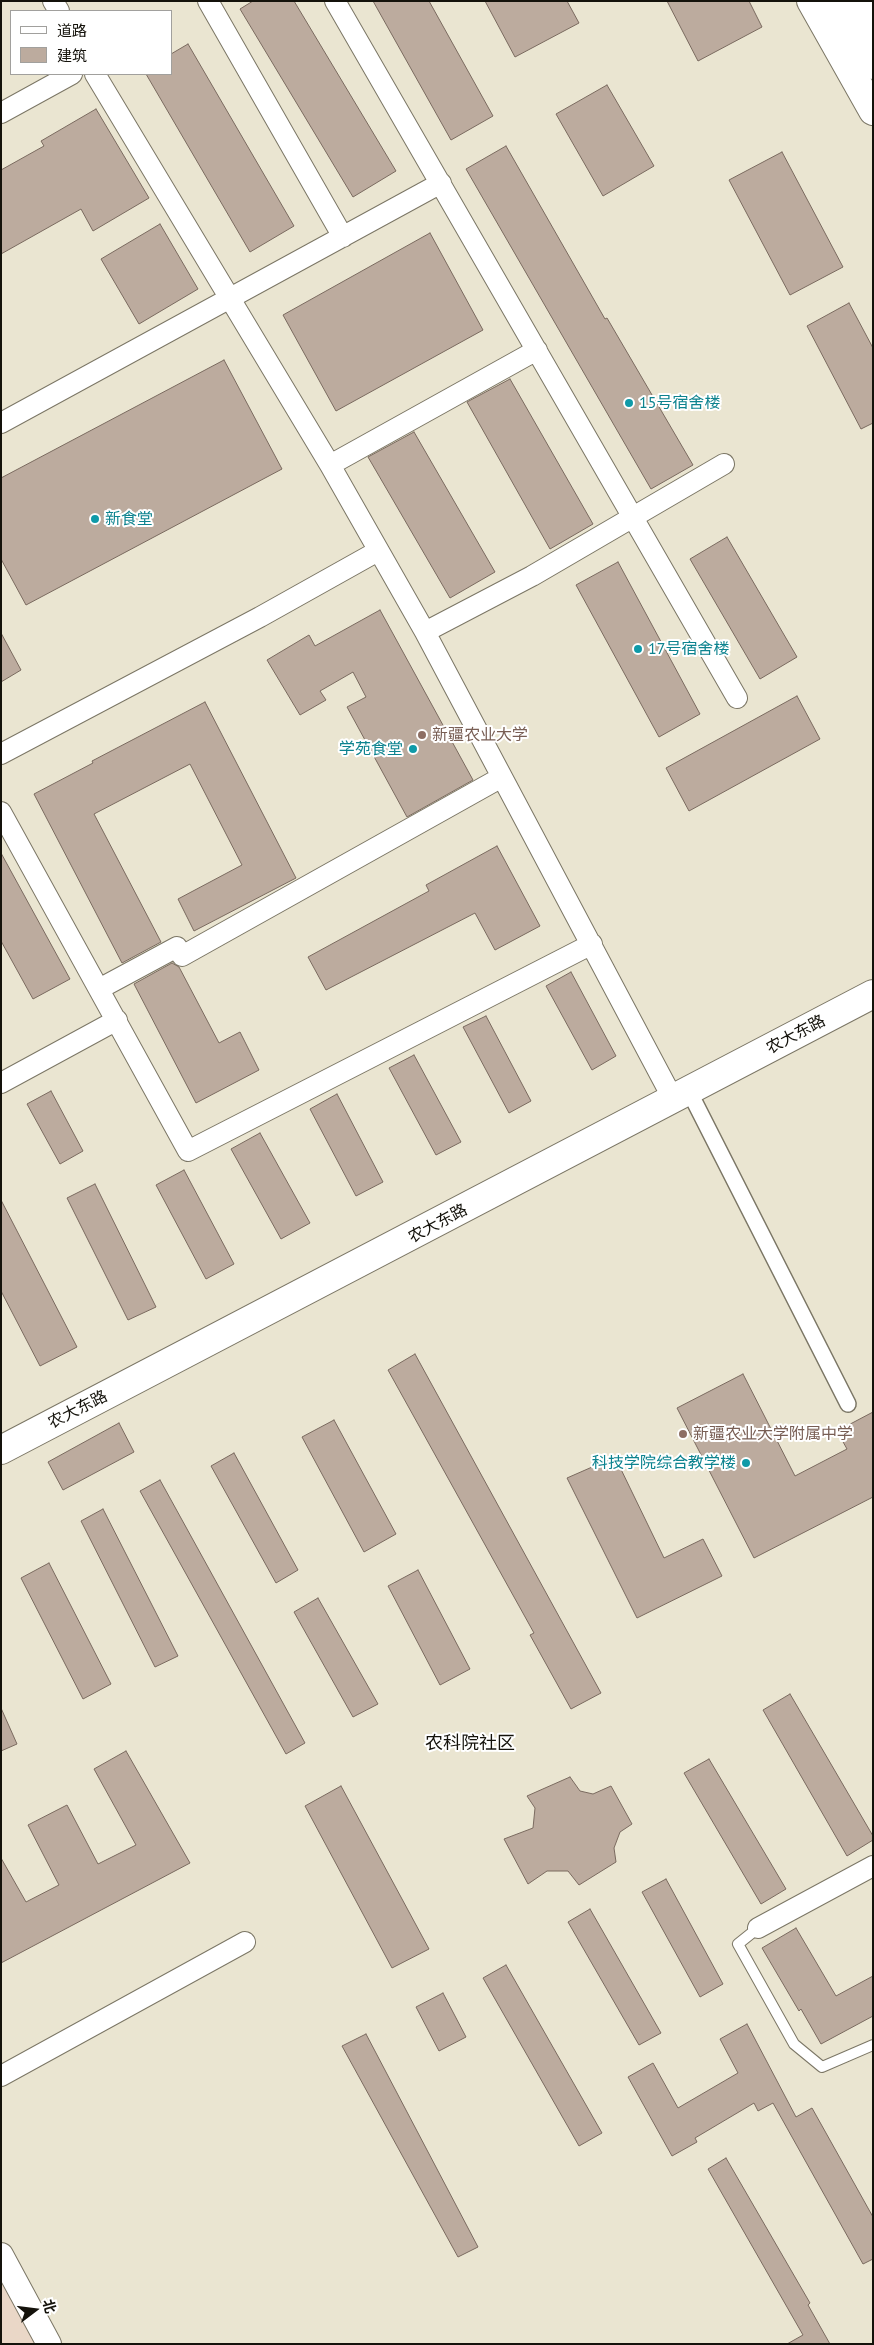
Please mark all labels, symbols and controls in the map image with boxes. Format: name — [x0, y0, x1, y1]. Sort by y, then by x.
legend — [10, 10, 172, 75]
text: 道路 — [57, 21, 87, 40]
text: 建筑 — [57, 46, 87, 65]
place label: 15号宿舍楼 — [639, 393, 720, 413]
marker: 15号宿舍楼 — [623, 397, 635, 409]
place label: 新食堂 — [105, 509, 153, 529]
marker: 新食堂 — [89, 513, 101, 525]
place label: 17号宿舍楼 — [648, 639, 729, 659]
marker: 17号宿舍楼 — [632, 643, 644, 655]
place label: 新疆农业大学 — [432, 725, 528, 745]
marker: 新疆农业大学 — [416, 729, 428, 741]
place label: 学苑食堂 — [339, 739, 403, 759]
marker: 学苑食堂 — [407, 743, 419, 755]
street label: 农大东路 — [763, 1012, 829, 1058]
street label: 农大东路 — [405, 1201, 471, 1247]
street label: 农大东路 — [45, 1387, 111, 1433]
place label: 新疆农业大学附属中学 — [693, 1424, 853, 1444]
marker: 新疆农业大学附属中学 — [677, 1428, 689, 1440]
place label: 科技学院综合教学楼 — [592, 1453, 736, 1473]
marker: 科技学院综合教学楼 — [740, 1457, 752, 1469]
district label: 农科院社区 — [425, 1733, 515, 1755]
north arrow — [10, 2285, 60, 2335]
text: 北 — [39, 2297, 60, 2315]

